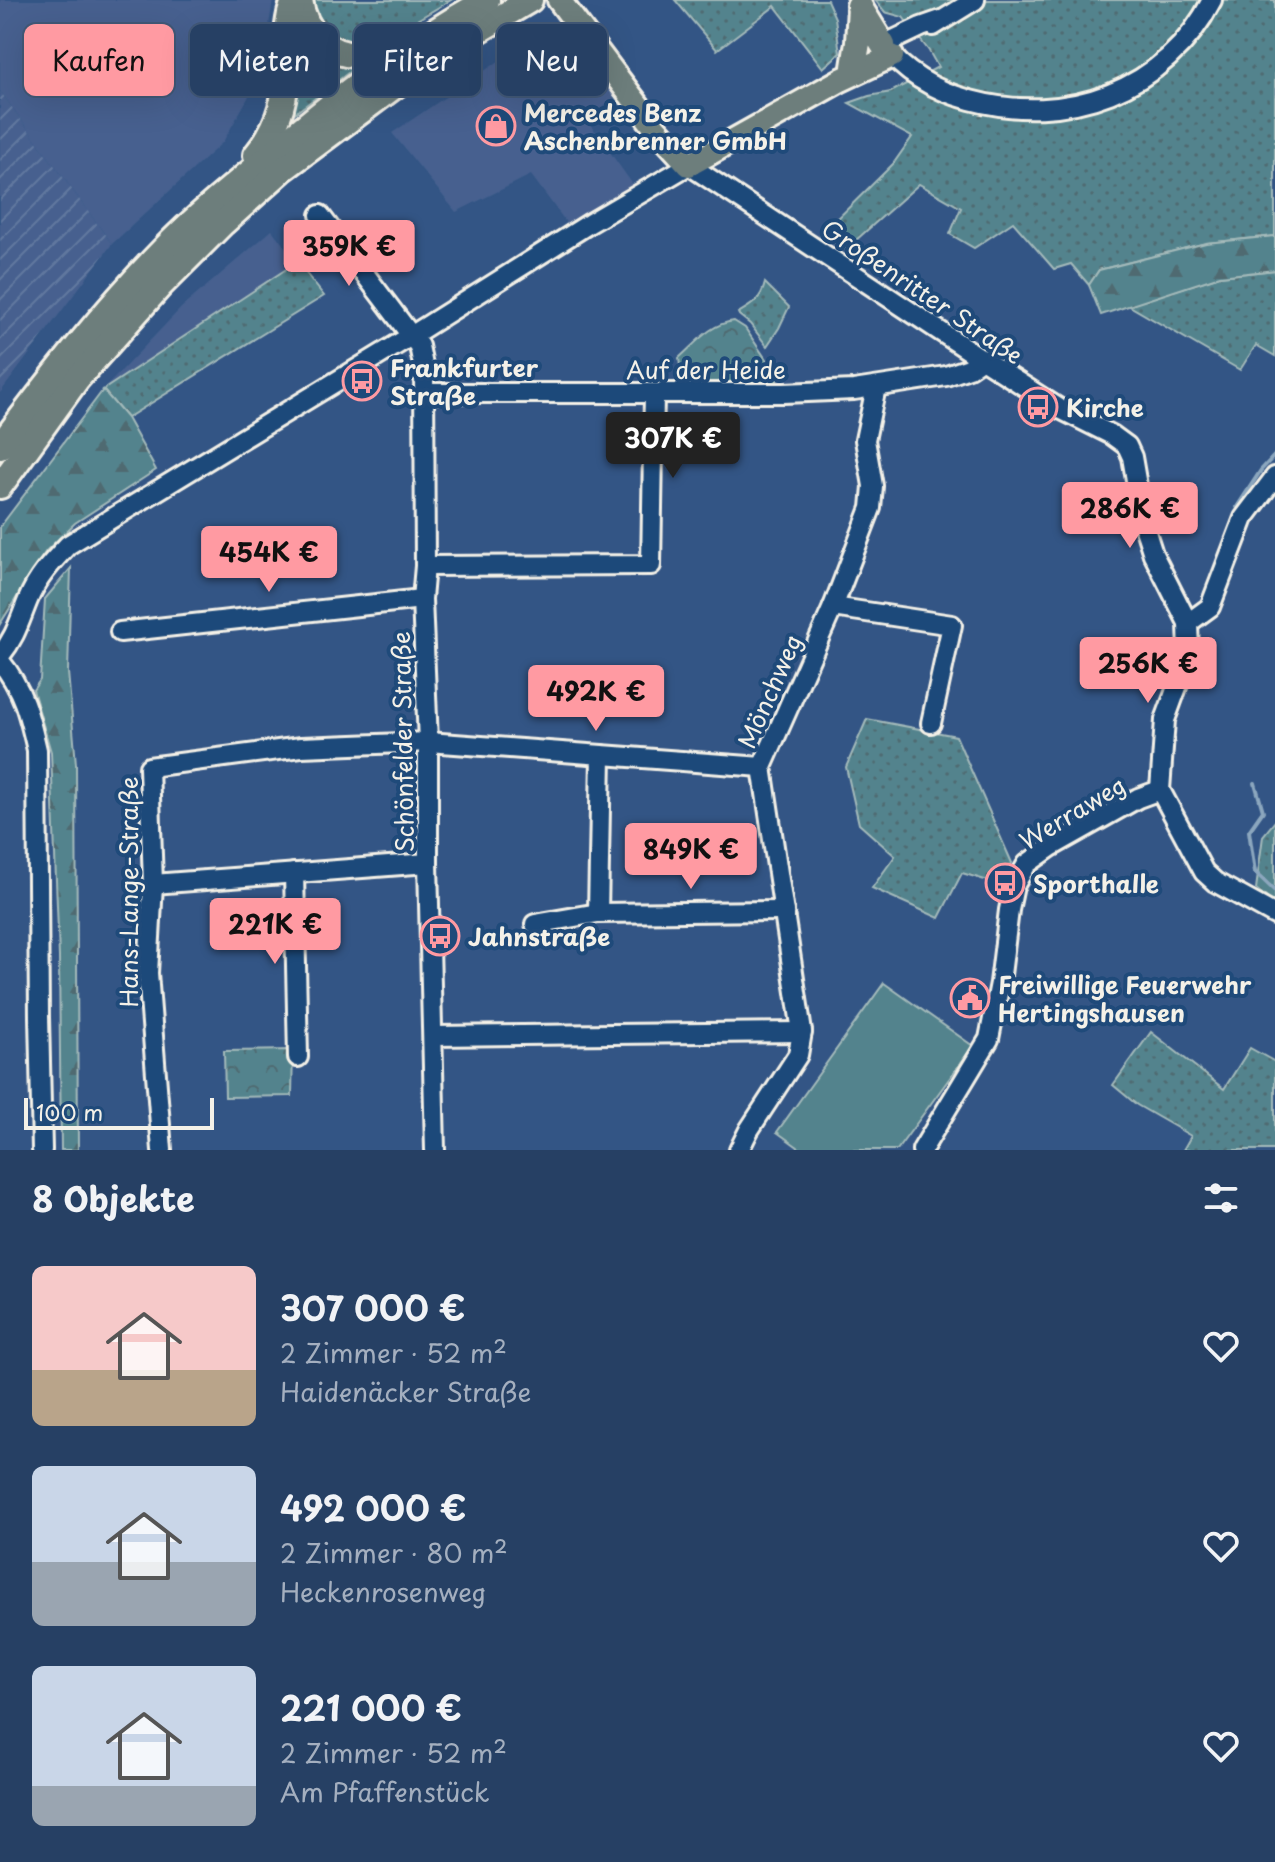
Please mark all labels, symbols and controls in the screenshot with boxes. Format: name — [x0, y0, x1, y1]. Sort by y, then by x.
chip: Kaufen — [24, 24, 174, 96]
chip: Mieten — [190, 24, 338, 96]
chip: Filter — [354, 24, 481, 96]
chip: Neu — [497, 24, 607, 96]
place label: Mercedes Benz Aschenbrenner GmbH — [524, 94, 787, 158]
shop icon: Mercedes Benz Aschenbrenner GmbH — [475, 105, 517, 147]
street label: Großenritter Straße — [815, 210, 1031, 372]
pin: 359K € — [284, 220, 414, 288]
text: 359K € — [302, 226, 396, 265]
place label: Frankfurter Straße — [390, 349, 539, 413]
street label: Auf der Heide — [626, 351, 786, 387]
bus stop icon: Frankfurter Straße — [341, 360, 383, 402]
bus stop icon: Kirche — [1017, 386, 1059, 428]
place label: Kirche — [1066, 389, 1144, 425]
pin: 307K € — [608, 412, 738, 480]
text: 307K € — [624, 418, 722, 457]
pin: 286K € — [1065, 482, 1195, 550]
text: 286K € — [1080, 488, 1180, 527]
pin: 454K € — [204, 526, 334, 594]
text: 454K € — [219, 532, 319, 571]
street label: Mönchweg — [728, 628, 810, 754]
street label: Schönfelder Straße — [382, 631, 422, 853]
pin: 256K € — [1083, 637, 1213, 705]
text: 256K € — [1098, 643, 1198, 682]
pin: 492K € — [531, 665, 661, 733]
text: 492K € — [546, 671, 646, 710]
street label: Werraweg — [1012, 766, 1132, 858]
street label: Hans-Lange-Straße — [110, 777, 146, 1007]
pin: 849K € — [626, 823, 756, 891]
text: 849K € — [643, 829, 739, 868]
bus stop icon: Sporthalle — [984, 862, 1026, 904]
place label: Sporthalle — [1033, 865, 1159, 901]
pin: 221K € — [210, 898, 340, 966]
text: 221K € — [228, 904, 322, 943]
bus stop icon: Jahnstraße — [419, 915, 461, 957]
place label: Jahnstraße — [468, 918, 610, 954]
place label: Freiwillige Feuerwehr Hertingshausen — [998, 966, 1252, 1030]
public building icon: Freiwillige Feuerwehr Hertingshausen — [949, 977, 991, 1019]
scale bar — [24, 1094, 214, 1130]
text: 100 m — [36, 1095, 103, 1128]
text: 8 Objekte — [32, 1172, 195, 1224]
icon: filters — [1199, 1176, 1243, 1220]
text: 307 000 € — [280, 1281, 465, 1333]
icon: home — [96, 1298, 192, 1394]
icon: heart — [1199, 1324, 1243, 1368]
text: 2 Zimmer · 52 m² — [280, 1333, 507, 1372]
text: Haidenäcker Straße — [280, 1372, 531, 1411]
text: 492 000 € — [280, 1481, 466, 1533]
icon: home — [96, 1498, 192, 1594]
icon: heart — [1199, 1524, 1243, 1568]
text: 2 Zimmer · 80 m² — [280, 1533, 508, 1572]
text: Heckenrosenweg — [280, 1572, 486, 1611]
text: 221 000 € — [280, 1681, 462, 1733]
icon: home — [96, 1698, 192, 1794]
icon: heart — [1199, 1724, 1243, 1768]
text: 2 Zimmer · 52 m² — [280, 1733, 507, 1772]
text: Am Pfaffenstück — [280, 1772, 489, 1811]

